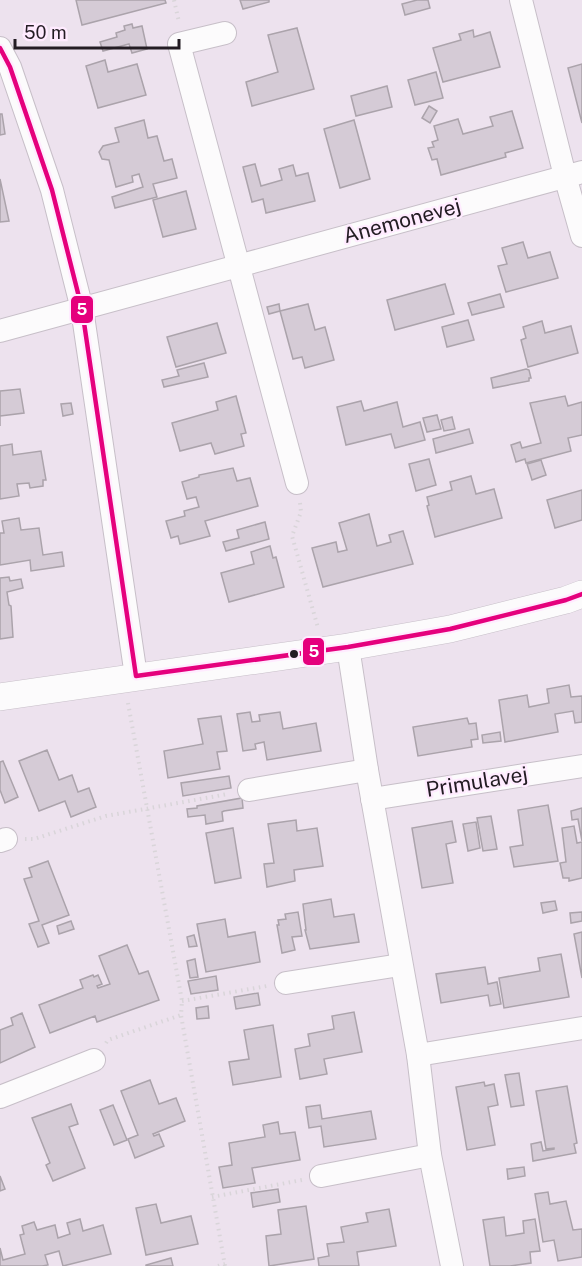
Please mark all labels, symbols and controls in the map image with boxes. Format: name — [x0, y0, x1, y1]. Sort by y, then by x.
scale bar — [15, 12, 178, 50]
text: 50 m — [24, 22, 67, 43]
street label: Anemonevej — [340, 193, 463, 248]
line badge: 5 — [70, 295, 94, 324]
text: 5 — [77, 300, 88, 319]
line badge: 5 — [302, 637, 325, 666]
text: 5 — [309, 642, 320, 661]
unlabelled marker — [288, 648, 300, 660]
street label: Primulavej — [424, 761, 530, 802]

